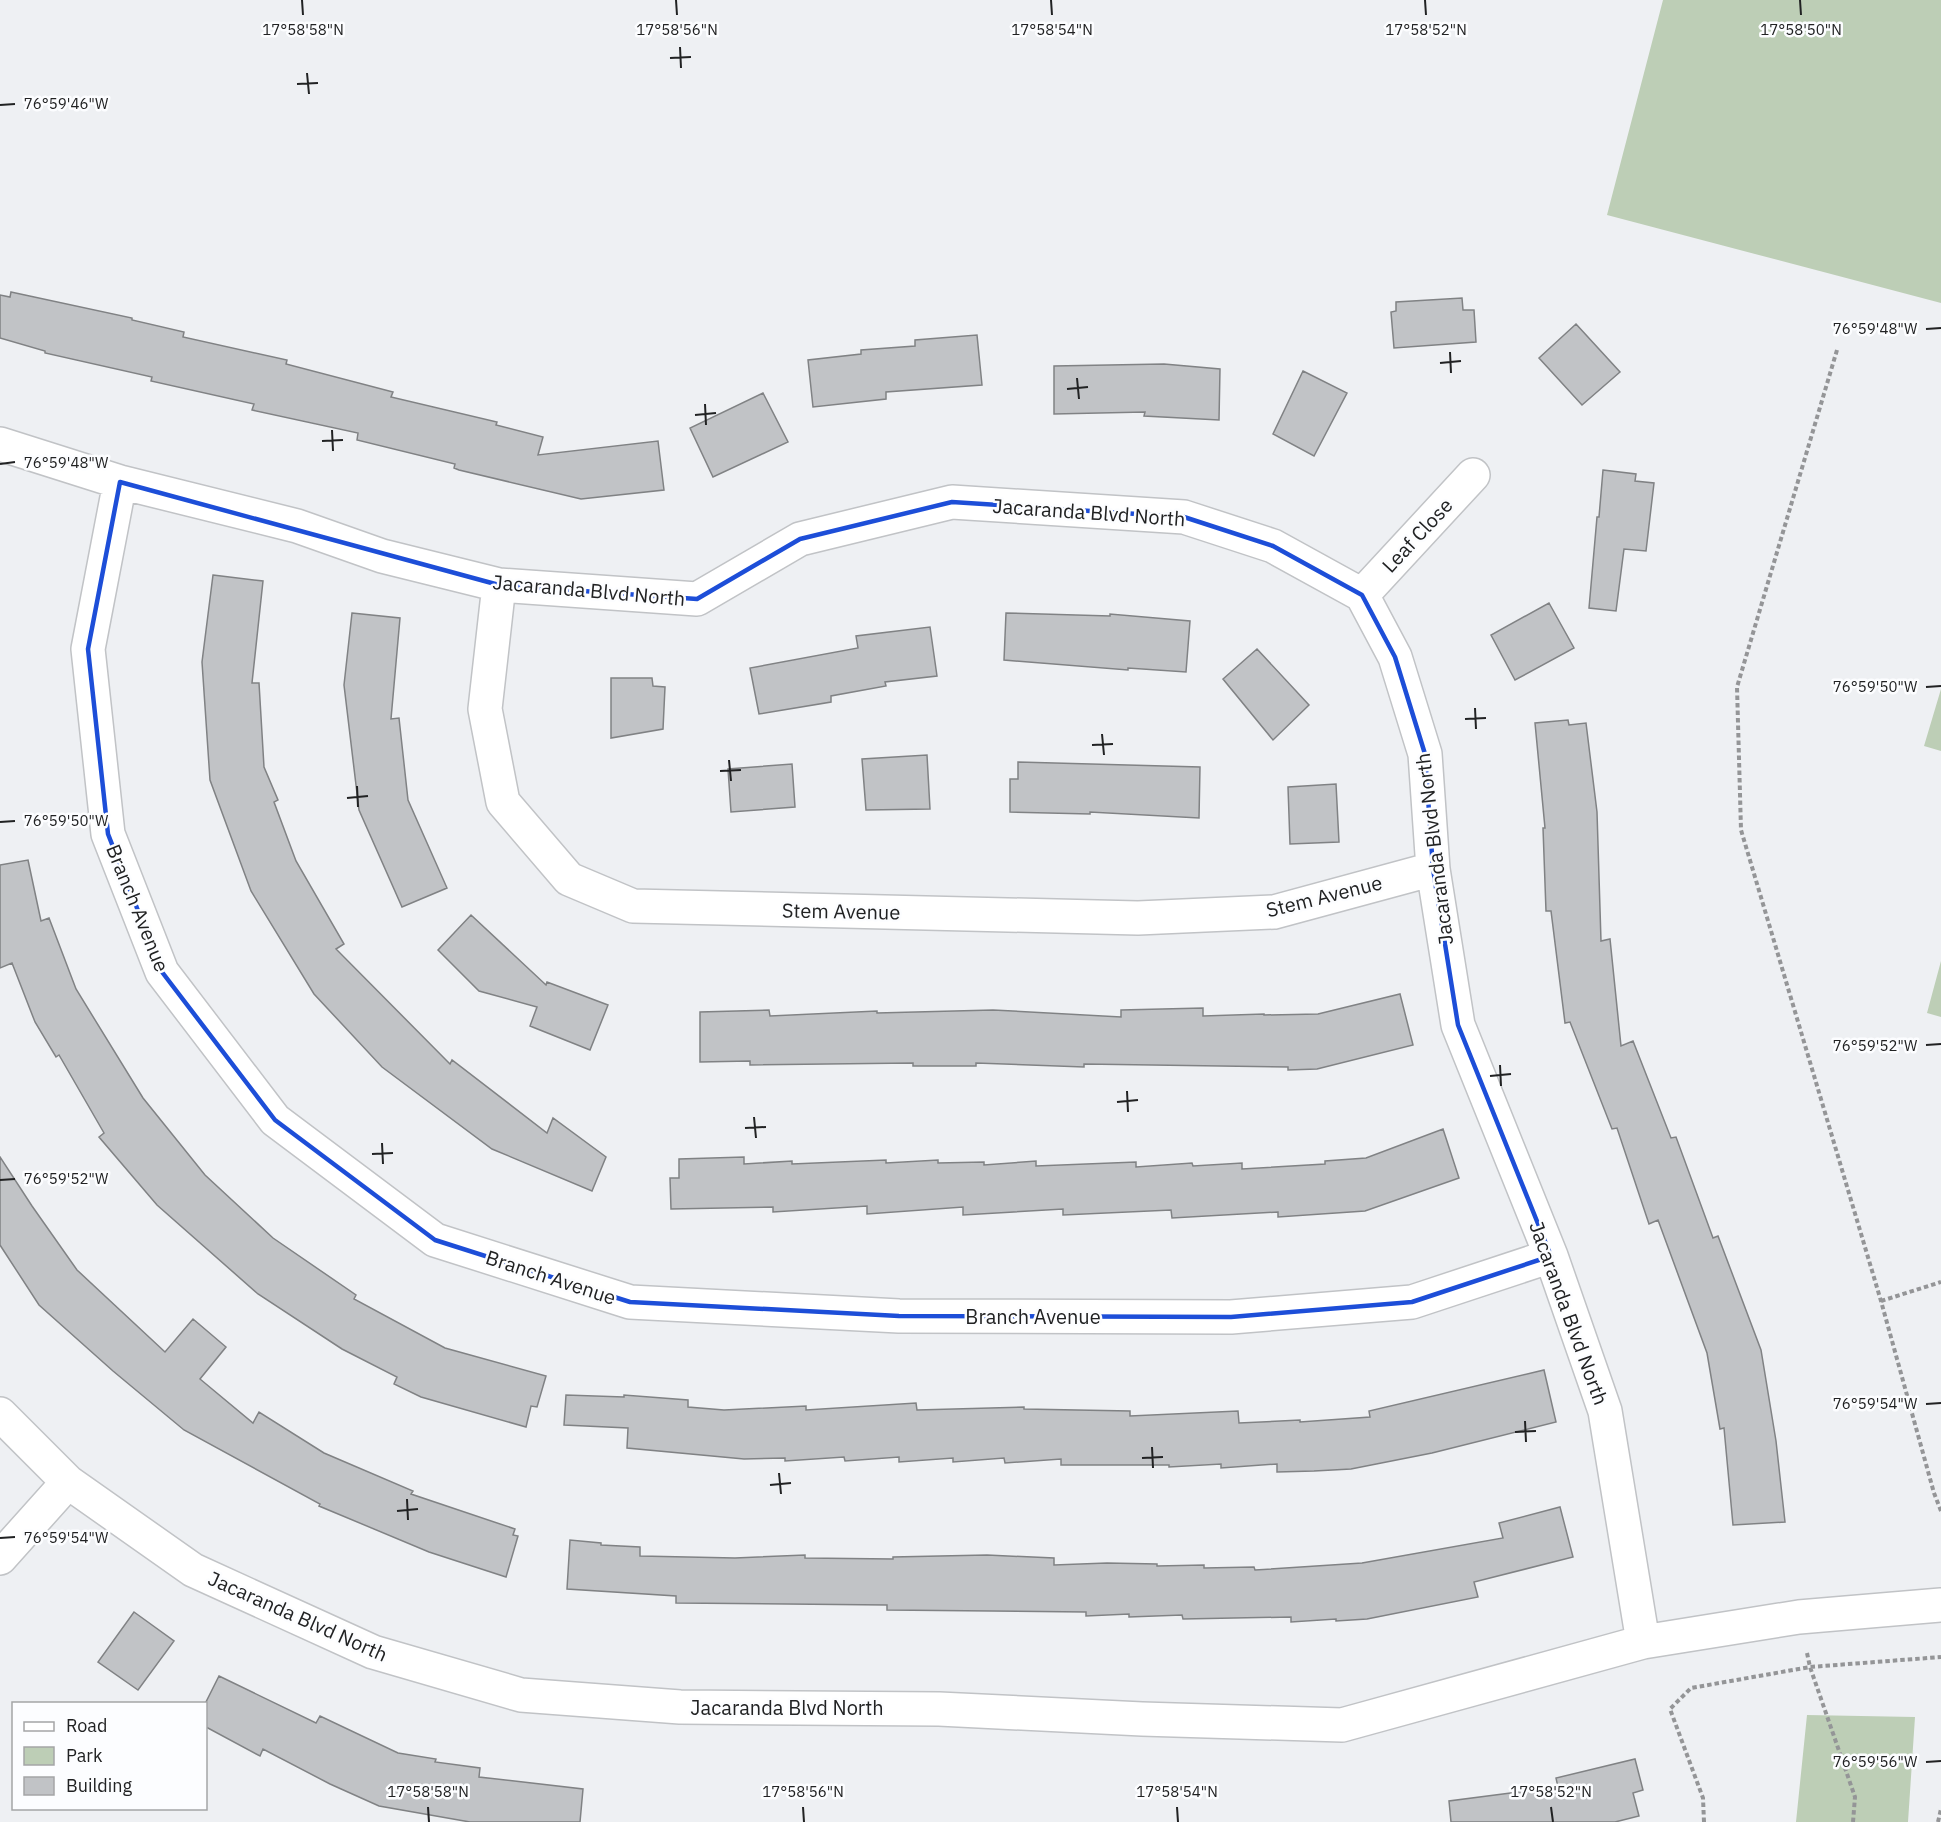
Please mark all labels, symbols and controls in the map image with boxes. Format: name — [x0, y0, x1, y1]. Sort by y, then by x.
text: 17°58'58"N — [262, 20, 344, 39]
text: 17°58'56"N — [636, 20, 718, 39]
text: 17°58'54"N — [1011, 20, 1093, 39]
text: 17°58'52"N — [1385, 20, 1467, 39]
text: 17°58'50"N — [1760, 20, 1842, 39]
text: 76°59'46"W — [24, 94, 109, 113]
text: 76°59'48"W — [1833, 319, 1918, 338]
text: 76°59'48"W — [24, 453, 109, 472]
street label: Jacaranda Blvd North — [992, 492, 1186, 532]
street label: Leaf Close — [1376, 492, 1458, 578]
street label: Jacaranda Blvd North — [492, 568, 686, 612]
text: 76°59'50"W — [1833, 677, 1918, 696]
street label: Jacaranda Blvd North — [1409, 751, 1459, 947]
text: 76°59'50"W — [24, 811, 109, 830]
street label: Branch Avenue — [100, 840, 176, 976]
street label: Stem Avenue — [1263, 869, 1385, 923]
street label: Stem Avenue — [782, 896, 900, 926]
text: 76°59'52"W — [1833, 1036, 1918, 1055]
text: 76°59'52"W — [24, 1169, 109, 1188]
street label: Jacaranda Blvd North — [1523, 1218, 1615, 1408]
street label: Branch Avenue — [482, 1243, 620, 1311]
street label: Branch Avenue — [965, 1303, 1101, 1330]
text: 76°59'54"W — [1833, 1394, 1918, 1413]
text: 76°59'54"W — [24, 1528, 109, 1547]
street label: Jacaranda Blvd North — [204, 1564, 392, 1668]
street label: Jacaranda Blvd North — [690, 1694, 884, 1721]
legend — [12, 1702, 207, 1810]
text: Road — [66, 1714, 107, 1737]
text: Park — [66, 1744, 103, 1767]
text: 76°59'56"W — [1833, 1752, 1918, 1771]
text: Building — [66, 1774, 133, 1797]
text: 17°58'58"N — [387, 1782, 469, 1801]
text: 17°58'56"N — [762, 1782, 844, 1801]
text: 17°58'54"N — [1136, 1782, 1218, 1801]
text: 17°58'52"N — [1510, 1782, 1592, 1801]

